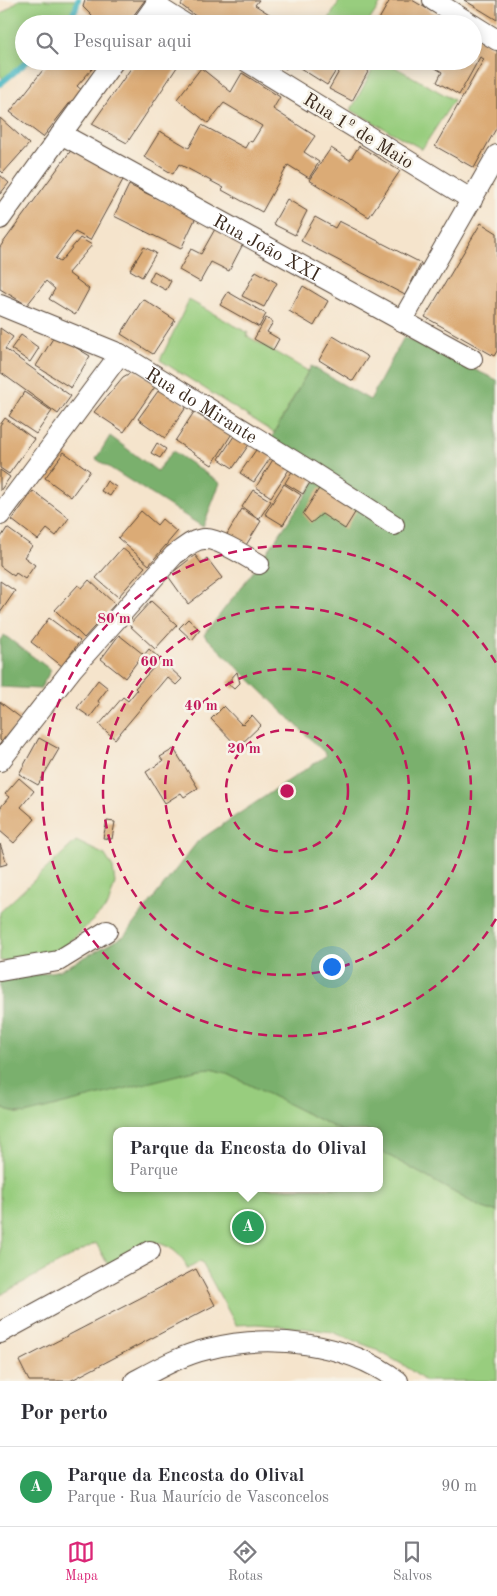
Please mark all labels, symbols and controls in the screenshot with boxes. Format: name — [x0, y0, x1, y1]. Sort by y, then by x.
search box — [15, 15, 482, 70]
icon: search — [33, 29, 61, 57]
text: Pesquisar aqui — [73, 33, 192, 52]
street label: Rua 1º de Maio — [299, 91, 416, 174]
street label: Rua João XXI — [209, 212, 322, 286]
street label: Rua do Mirante — [142, 365, 260, 448]
text: 80 m — [97, 612, 131, 627]
text: 60 m — [140, 655, 174, 670]
text: 40 m — [184, 699, 218, 714]
text: 20 m — [227, 742, 261, 757]
centre of rings — [278, 782, 296, 800]
your location — [319, 954, 345, 980]
popup — [113, 1127, 383, 1192]
text: Parque da Encosta do Olival — [129, 1140, 367, 1159]
text: Parque — [129, 1163, 178, 1179]
pin: A — [232, 1208, 264, 1246]
text: Por perto — [20, 1403, 108, 1424]
text: Parque da Encosta do Olival — [67, 1467, 304, 1486]
text: A — [30, 1479, 42, 1495]
text: 90 m — [441, 1479, 477, 1495]
text: Parque · Rua Maurício de Vasconcelos — [67, 1490, 329, 1506]
tab: Mapa — [65, 1538, 98, 1585]
tab: Rotas — [228, 1538, 263, 1585]
tab: Salvos — [393, 1538, 432, 1585]

